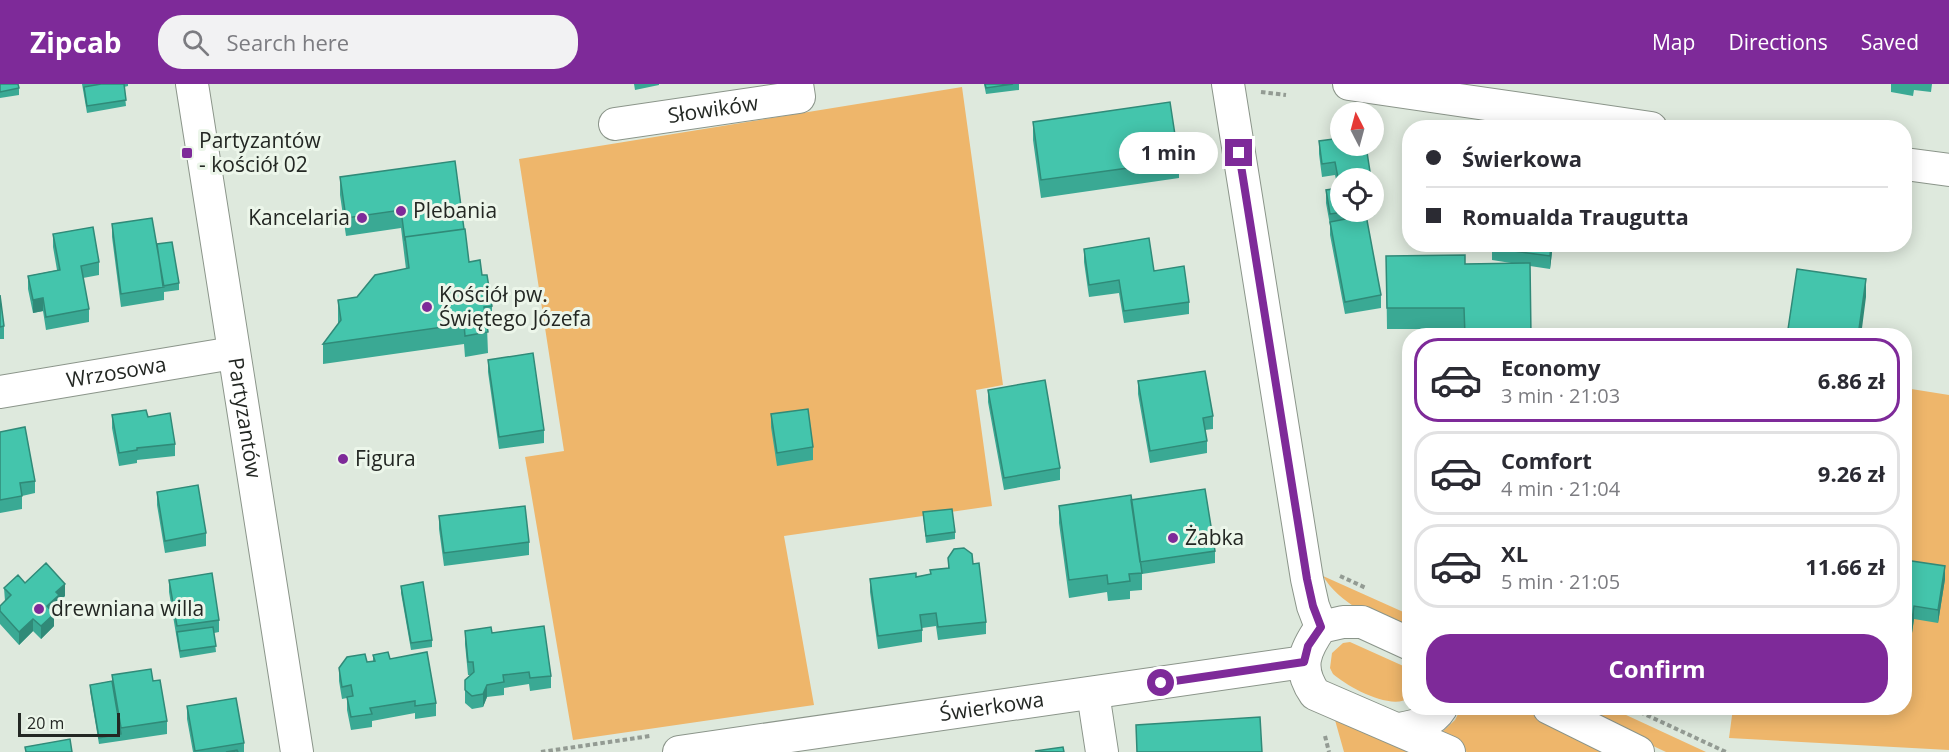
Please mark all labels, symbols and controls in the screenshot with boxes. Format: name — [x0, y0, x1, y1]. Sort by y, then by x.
search box — [158, 15, 578, 69]
text: Zipcab — [30, 23, 122, 61]
icon: search — [179, 26, 212, 59]
text: Search here — [227, 27, 349, 57]
text: Map — [1652, 28, 1695, 56]
text: Directions — [1728, 28, 1828, 56]
text: Saved — [1861, 28, 1919, 56]
street label: Słowików — [666, 88, 761, 129]
north arrow — [1330, 102, 1384, 156]
map controls — [1330, 102, 1384, 222]
place label: Partyzantów - kościół 02 — [199, 126, 321, 178]
callout: 1 min — [1119, 132, 1218, 174]
text: 1 min — [1141, 139, 1196, 166]
route end — [1225, 139, 1252, 166]
text: Świerkowa — [1462, 143, 1582, 173]
marker: Partyzantów - kościół 02 — [180, 146, 194, 160]
button: locate — [1330, 168, 1384, 222]
place label: Plebania — [413, 196, 497, 224]
text: Romualda Traugutta — [1462, 201, 1689, 231]
place label: Kancelaria — [248, 203, 350, 231]
marker: Plebania — [394, 204, 408, 218]
marker: Kancelaria — [355, 211, 369, 225]
place label: Kościół pw. Świętego Józefa — [439, 280, 591, 332]
marker: Kościół pw. Świętego Józefa — [420, 300, 434, 314]
street label: Wrzosowa — [64, 349, 168, 394]
text: Economy — [1501, 352, 1600, 382]
icon: car — [1429, 353, 1483, 407]
street label: Partyzantów — [222, 355, 269, 481]
text: 6.86 zł — [1818, 365, 1885, 395]
text: 3 min · 21:03 — [1501, 382, 1620, 409]
place label: Figura — [355, 444, 416, 472]
text: Comfort — [1501, 445, 1592, 475]
icon: car — [1429, 446, 1483, 500]
marker: Figura — [336, 452, 350, 466]
text: 9.26 zł — [1818, 458, 1885, 488]
text: 4 min · 21:04 — [1501, 475, 1620, 502]
place label: Żabka — [1185, 523, 1244, 551]
marker: Żabka — [1166, 531, 1180, 545]
text: XL — [1501, 538, 1528, 568]
icon: car — [1429, 539, 1483, 593]
text: 11.66 zł — [1805, 551, 1885, 581]
text: 5 min · 21:05 — [1501, 568, 1620, 595]
place label: drewniana willa — [51, 594, 204, 622]
marker: drewniana willa — [32, 602, 46, 616]
button: Confirm — [1426, 634, 1888, 703]
route start — [1147, 669, 1174, 696]
street label: Świerkowa — [938, 685, 1046, 727]
scale bar — [18, 710, 120, 738]
text: 20 m — [27, 712, 64, 734]

